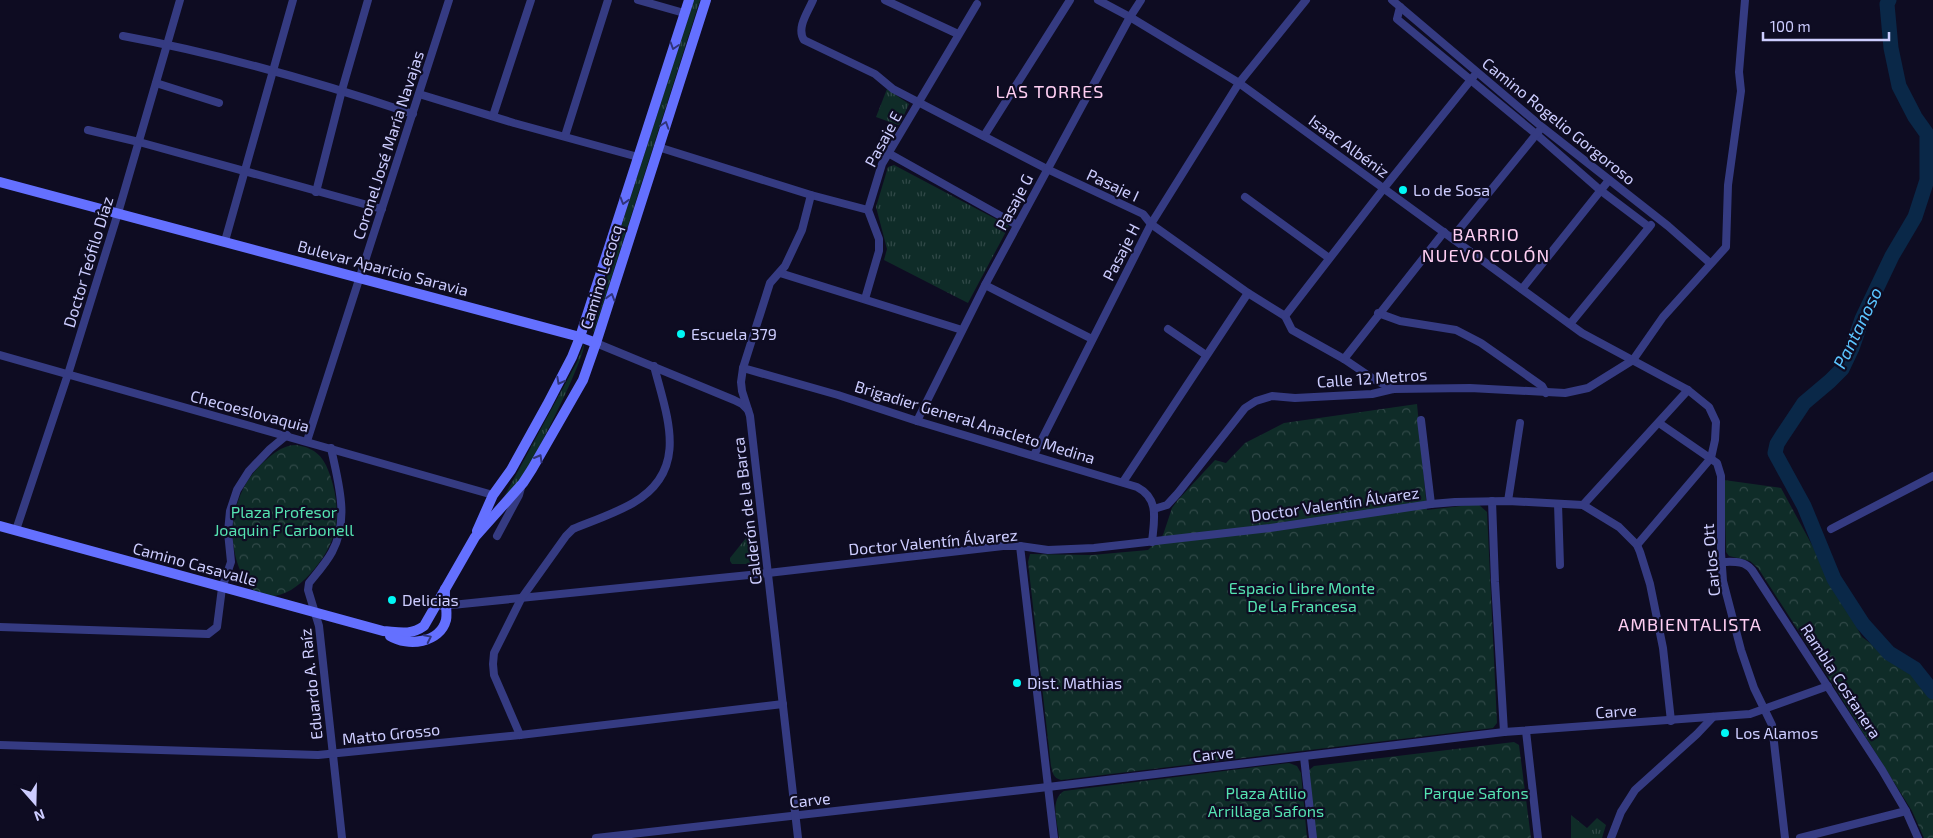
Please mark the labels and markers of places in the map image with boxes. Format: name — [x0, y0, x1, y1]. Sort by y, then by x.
place label: Lo de Sosa — [1413, 180, 1490, 199]
marker: Lo de Sosa — [1397, 184, 1409, 196]
place label: Escuela 379 — [691, 324, 777, 343]
marker: Escuela 379 — [675, 328, 687, 340]
place label: Delicias — [402, 590, 459, 609]
marker: Delicias — [386, 594, 398, 606]
place label: Dist. Mathias — [1027, 673, 1122, 692]
marker: Dist. Mathias — [1011, 677, 1023, 689]
place label: Los Alamos — [1735, 723, 1818, 742]
marker: Los Alamos — [1719, 727, 1731, 739]

